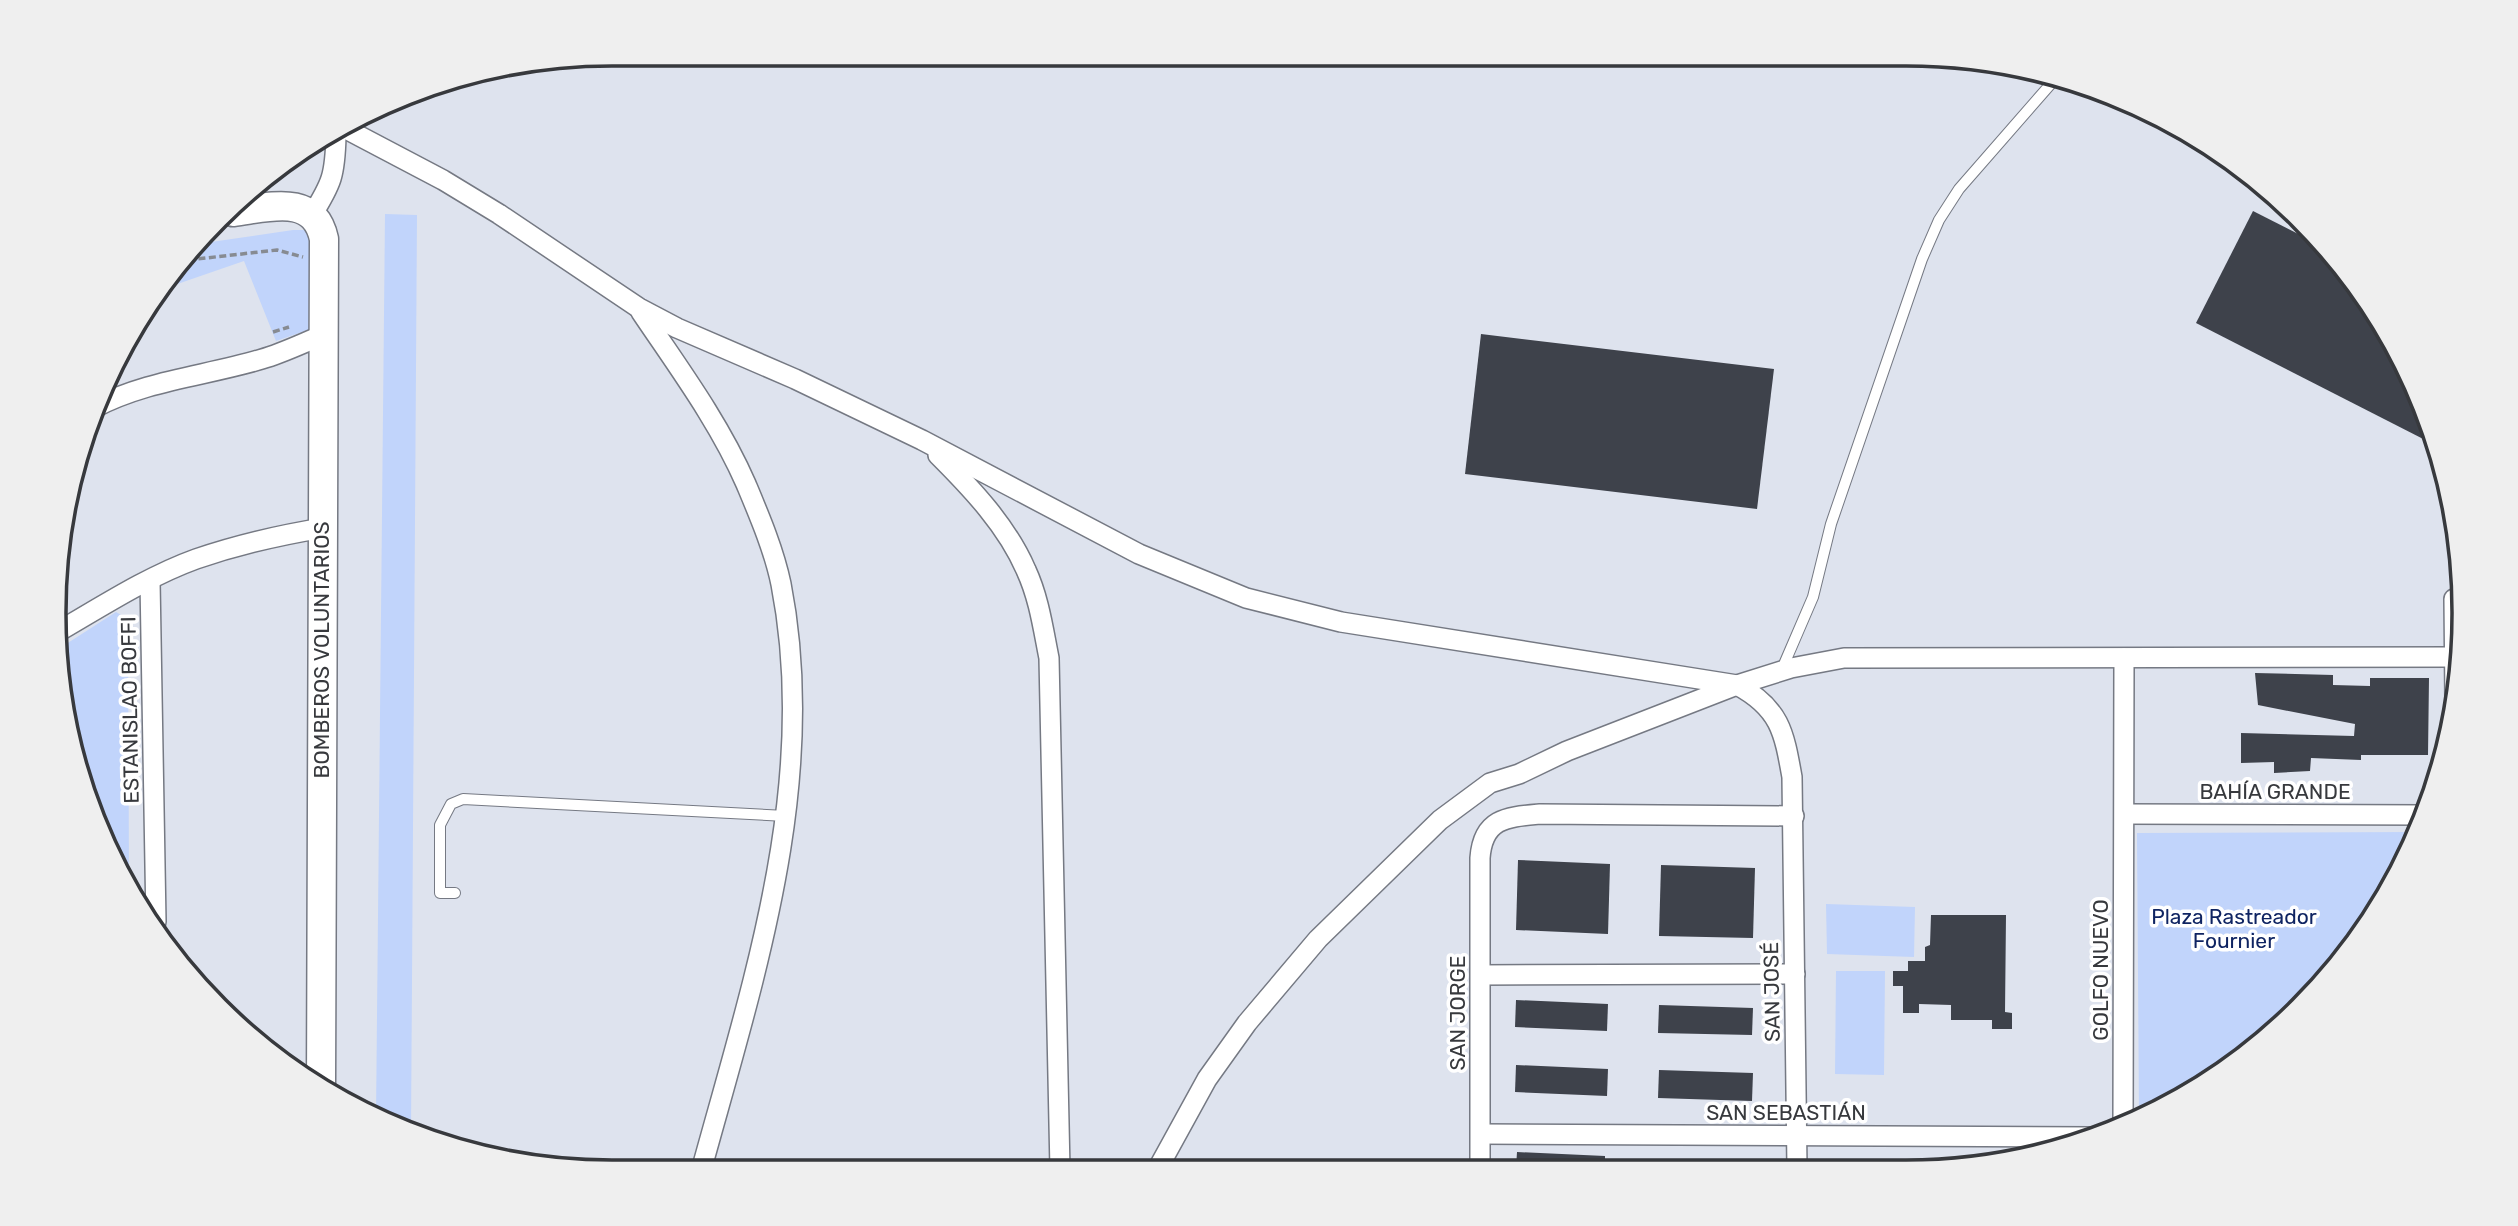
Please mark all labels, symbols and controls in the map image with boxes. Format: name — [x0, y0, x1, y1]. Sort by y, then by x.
street label: BOMBEROS VOLUNTARIOS — [309, 521, 334, 779]
street label: ESTANISLAO BOFFI — [115, 616, 144, 804]
street label: BAHÍA GRANDE — [2199, 779, 2351, 804]
street label: GOLFO NUEVO — [2088, 899, 2113, 1041]
park label: Plaza Rastreador Fournier — [2151, 904, 2317, 953]
street label: SAN JOSÉ — [1758, 942, 1785, 1042]
street label: SAN JORGE — [1445, 956, 1470, 1070]
street label: SAN SEBASTIÁN — [1706, 1100, 1866, 1125]

